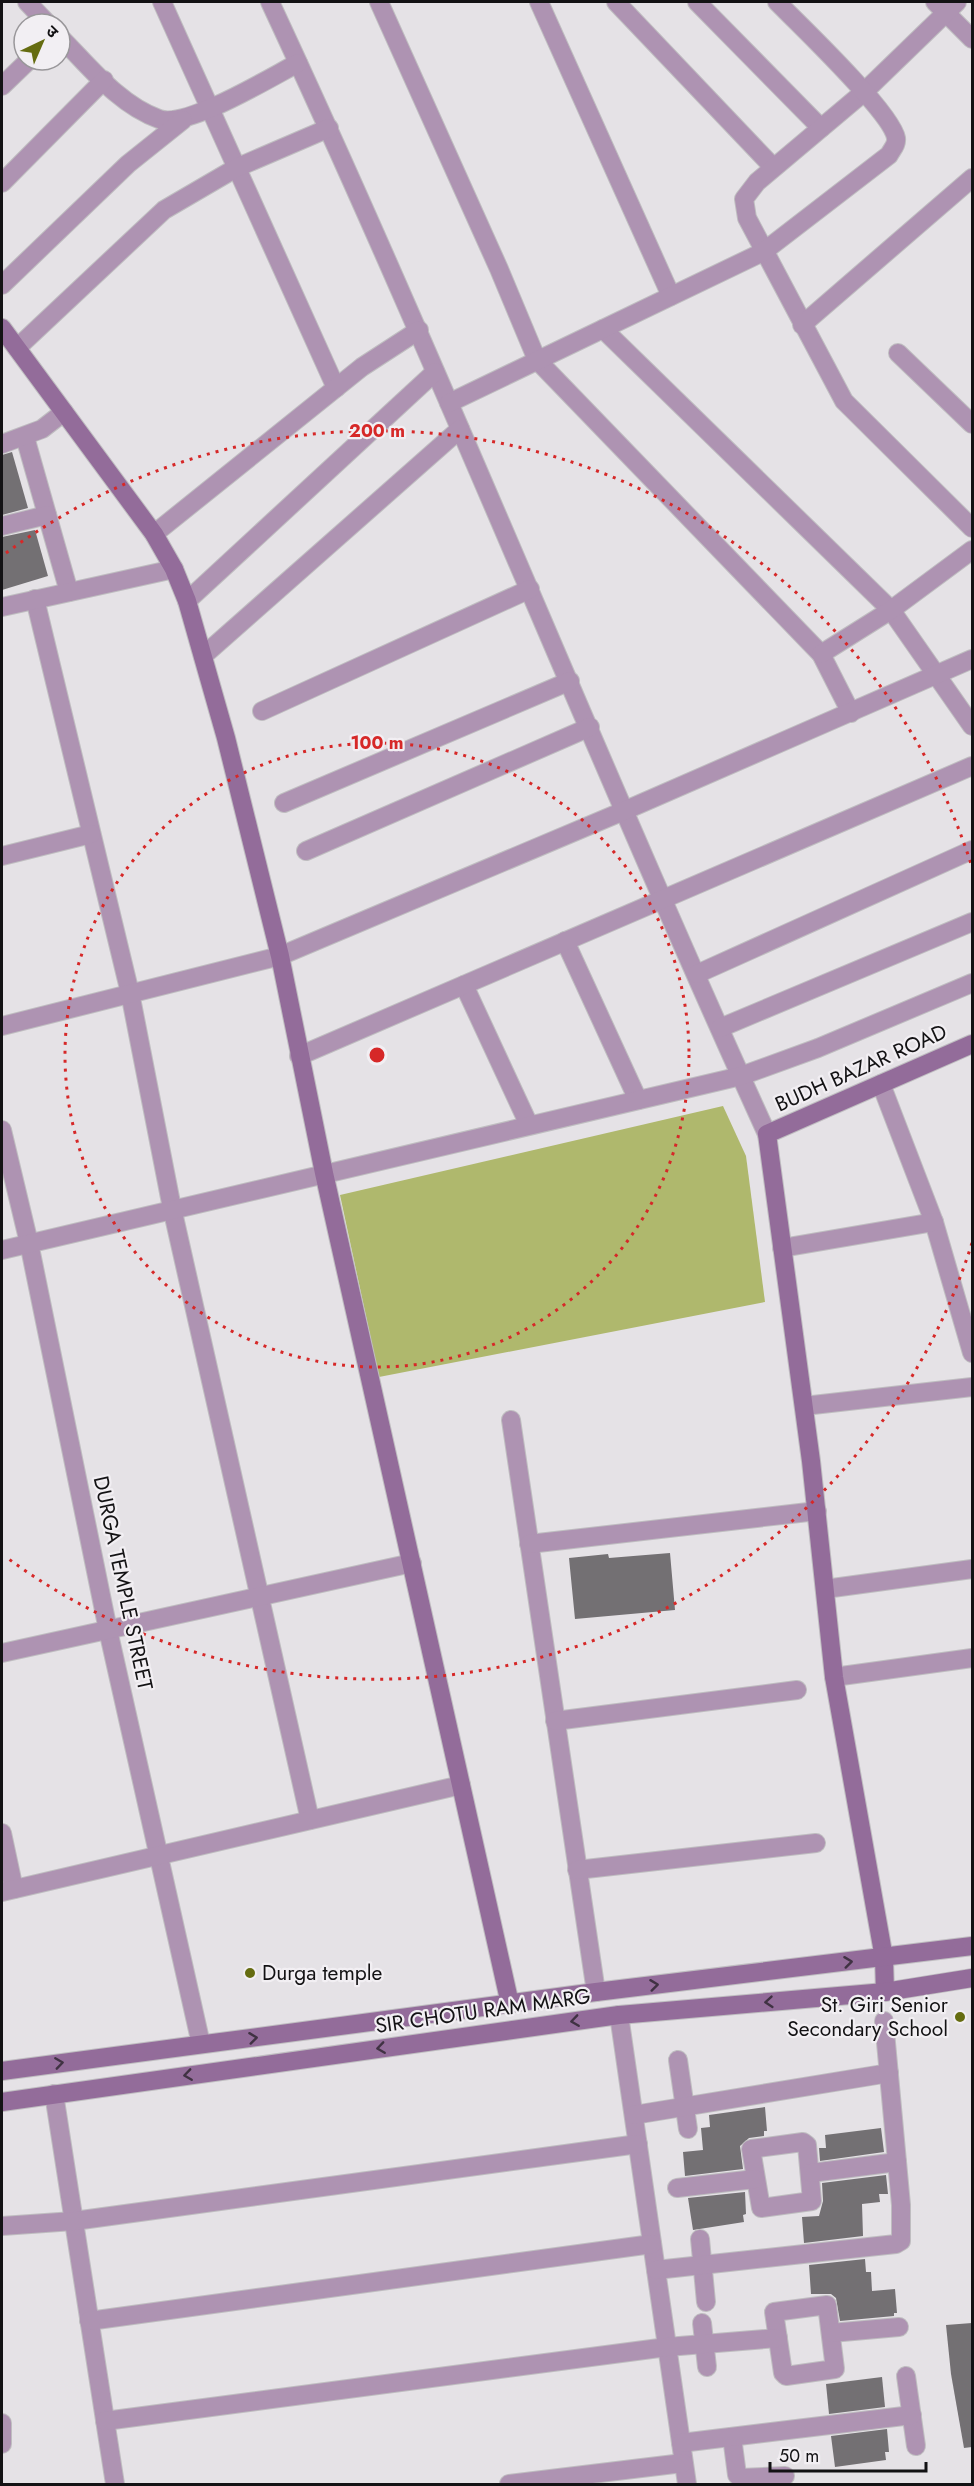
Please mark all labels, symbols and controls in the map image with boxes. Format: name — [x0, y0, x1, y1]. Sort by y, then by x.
north arrow — [12, 12, 72, 72]
text: उ — [41, 20, 64, 44]
text: 200 m — [349, 418, 405, 444]
text: 100 m — [350, 730, 404, 756]
street label: BUDH BAZAR ROAD — [770, 1017, 952, 1119]
centre of rings — [367, 1045, 387, 1065]
street label: DURGA TEMPLE STREET — [86, 1473, 160, 1693]
one-way arrow — [843, 1956, 853, 1969]
place label: Durga temple — [262, 1958, 383, 1988]
marker: Durga temple — [243, 1966, 257, 1980]
one-way arrow — [650, 1979, 659, 1992]
street label: SIR CHOTU RAM MARG — [373, 1981, 593, 2041]
place label: St. Giri Senior Secondary School — [787, 1990, 949, 2044]
one-way arrow — [764, 1995, 773, 2008]
marker: St. Giri Senior Secondary School — [953, 2010, 967, 2024]
one-way arrow — [570, 2014, 579, 2027]
one-way arrow — [248, 2032, 257, 2044]
one-way arrow — [377, 2041, 386, 2053]
one-way arrow — [55, 2058, 64, 2070]
one-way arrow — [184, 2069, 193, 2081]
scale bar — [770, 2435, 926, 2473]
text: 50 m — [779, 2443, 819, 2469]

